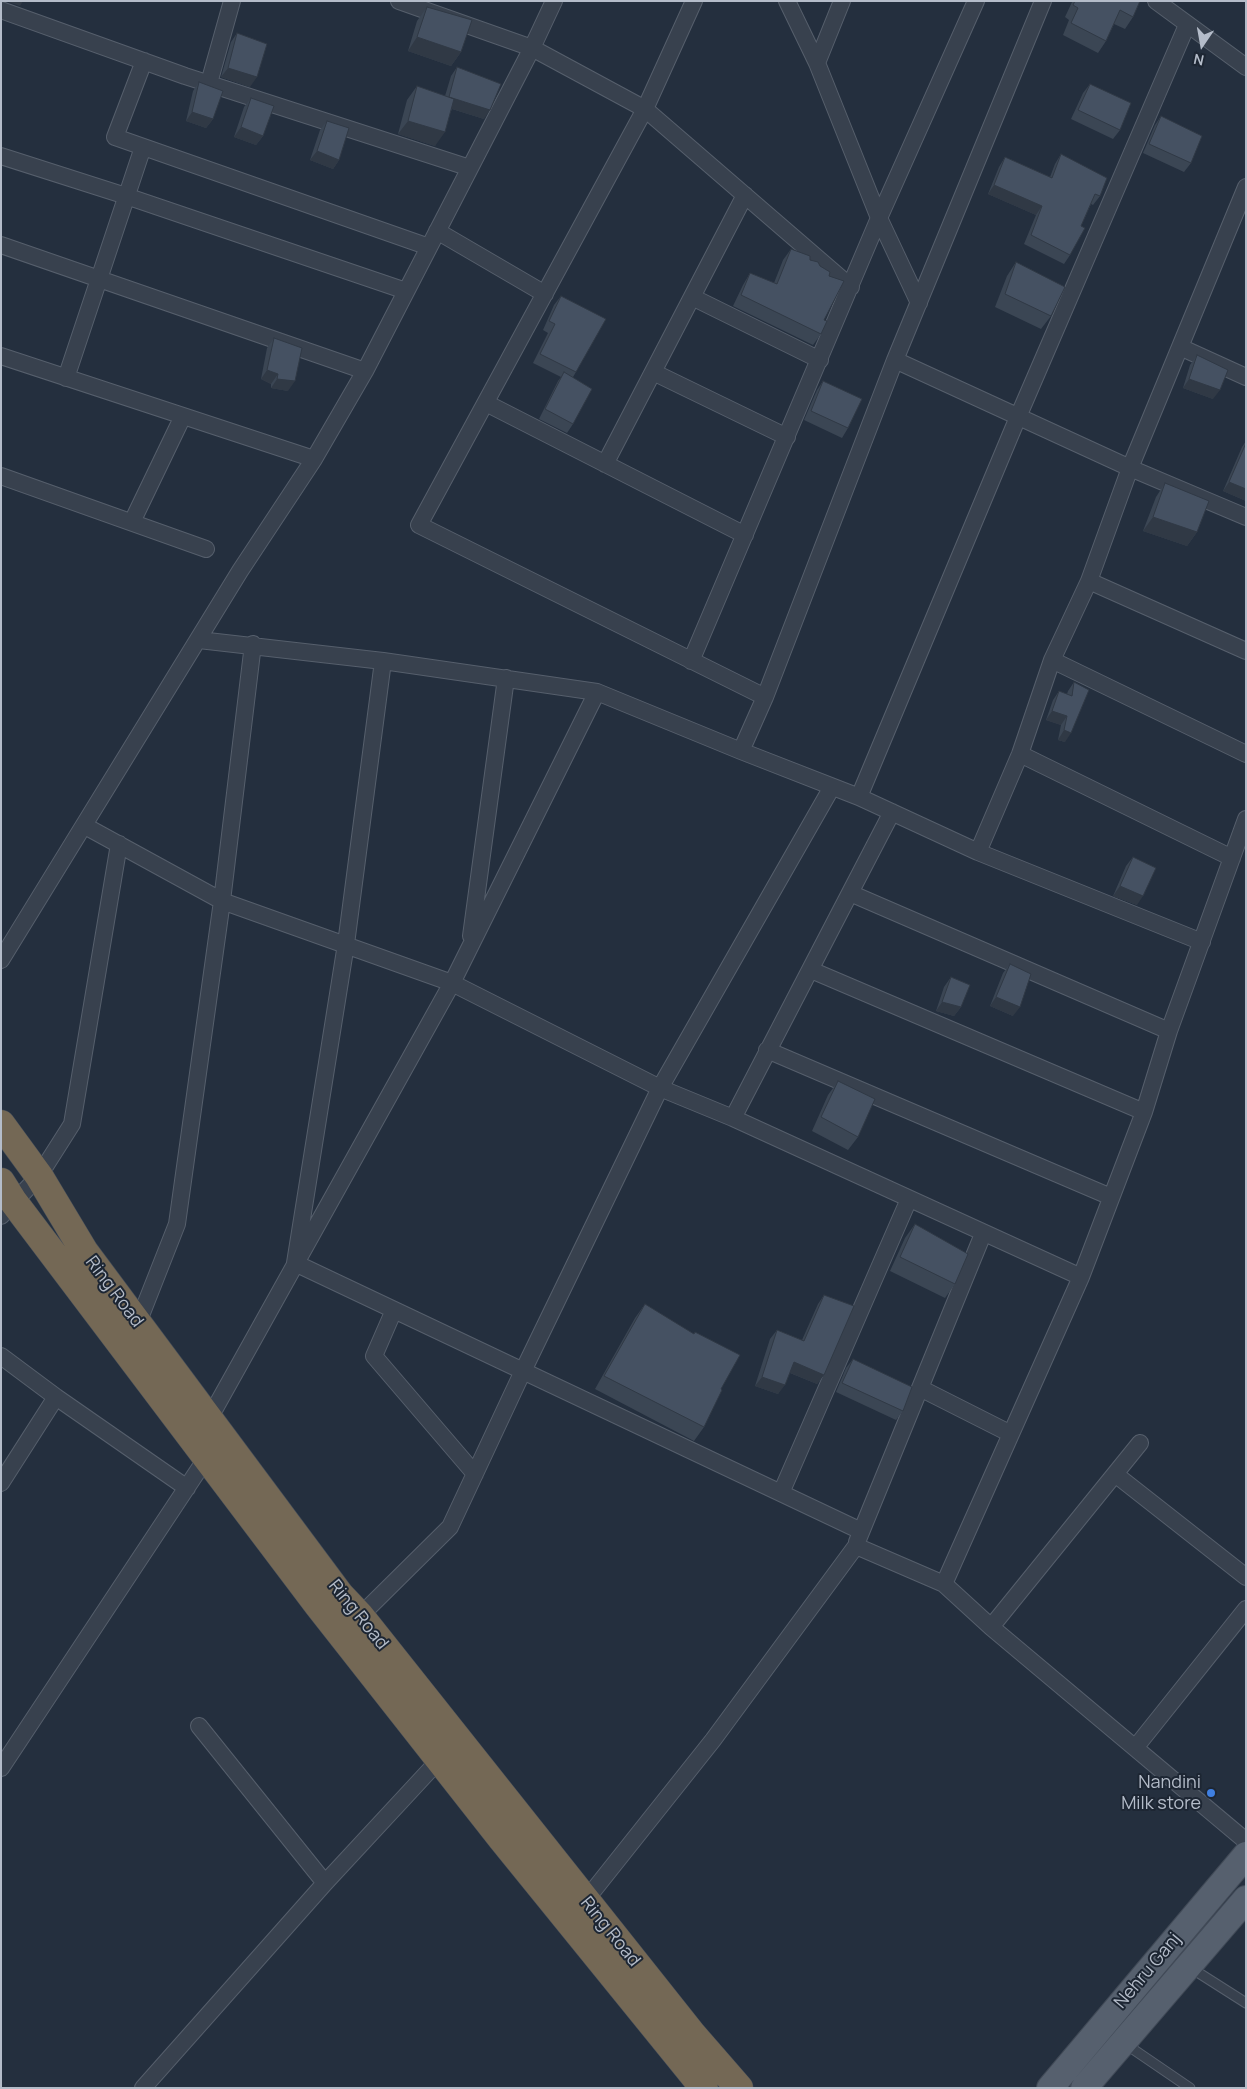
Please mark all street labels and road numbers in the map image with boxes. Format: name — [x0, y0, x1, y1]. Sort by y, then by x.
street label: Ring Road — [80, 1252, 148, 1332]
street label: Ring Road — [323, 1576, 393, 1654]
street label: Ring Road — [575, 1893, 645, 1971]
street label: Nehru Ganj — [1110, 1929, 1186, 2013]

